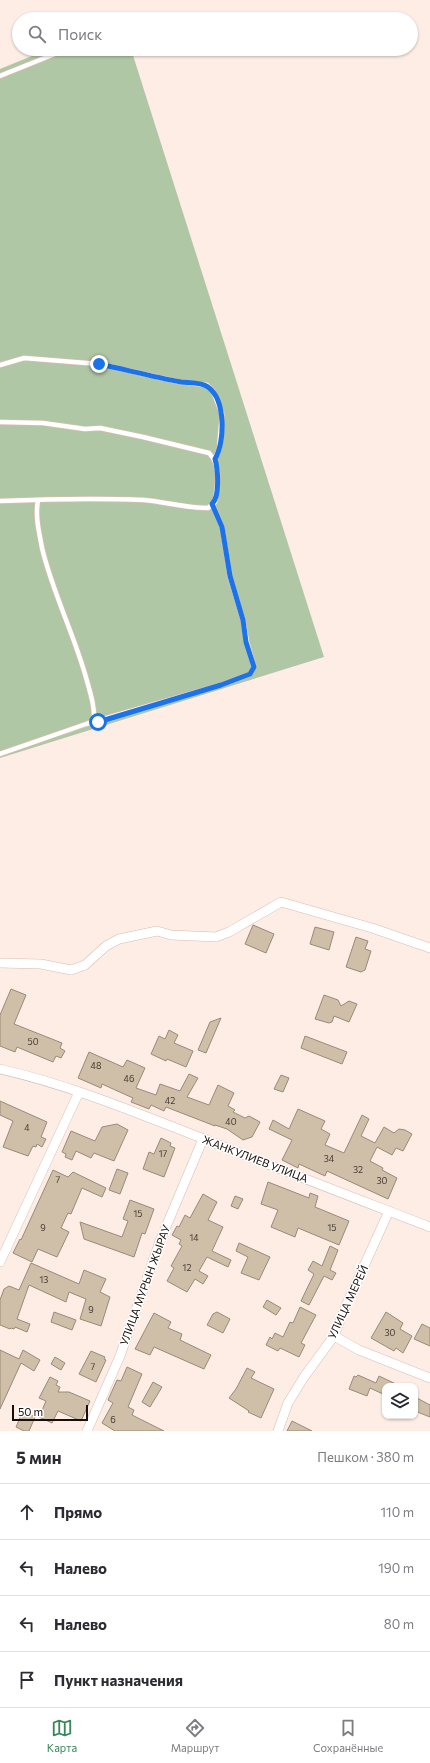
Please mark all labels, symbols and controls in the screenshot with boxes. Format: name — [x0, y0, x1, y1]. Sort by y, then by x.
search box — [12, 12, 418, 56]
icon: search — [26, 23, 48, 45]
text: Поиск — [58, 25, 102, 43]
route end — [90, 355, 108, 373]
route start — [89, 713, 107, 731]
house number: 50 — [27, 1036, 39, 1047]
house number: 48 — [91, 1060, 101, 1071]
house number: 46 — [124, 1073, 134, 1084]
house number: 42 — [165, 1095, 175, 1106]
house number: 40 — [225, 1116, 237, 1127]
house number: 4 — [24, 1122, 30, 1133]
street label: ЖАНКУЛИЕВ УЛИЦА — [200, 1132, 310, 1185]
house number: 17 — [159, 1148, 168, 1159]
house number: 34 — [324, 1153, 335, 1164]
house number: 32 — [353, 1164, 363, 1175]
house number: 7 — [56, 1174, 61, 1185]
house number: 30 — [376, 1175, 388, 1186]
house number: 15 — [133, 1208, 143, 1219]
house number: 9 — [40, 1222, 46, 1233]
street label: УЛИЦА МУРЫН ЖЫРАУ — [117, 1222, 173, 1347]
house number: 15 — [327, 1222, 337, 1233]
house number: 14 — [189, 1232, 199, 1243]
house number: 12 — [183, 1262, 191, 1273]
street label: УЛИЦА МЕРЕЙ — [324, 1262, 370, 1341]
house number: 13 — [40, 1274, 48, 1285]
house number: 9 — [88, 1304, 94, 1315]
house number: 30 — [384, 1327, 396, 1338]
house number: 7 — [91, 1361, 96, 1372]
map controls — [382, 1383, 418, 1419]
button: layers — [382, 1383, 418, 1419]
scale bar — [12, 1403, 88, 1422]
text: 50 m — [18, 1405, 43, 1418]
house number: 6 — [110, 1414, 116, 1425]
text: 5 мин — [16, 1447, 62, 1468]
text: Пешком · 380 m — [317, 1449, 414, 1465]
icon: ahead — [16, 1501, 38, 1523]
text: Прямо — [54, 1503, 102, 1521]
text: 110 m — [381, 1504, 414, 1520]
icon: left — [16, 1557, 38, 1579]
text: Налево — [54, 1559, 107, 1577]
text: 190 m — [378, 1560, 414, 1576]
icon: left — [16, 1613, 38, 1635]
text: Налево — [54, 1615, 107, 1633]
text: 80 m — [384, 1616, 414, 1632]
icon: arrive — [16, 1669, 38, 1691]
text: Пункт назначения — [54, 1671, 183, 1689]
tab: Карта — [47, 1717, 77, 1754]
tab: Маршрут — [171, 1717, 219, 1754]
tab: Сохранённые — [313, 1717, 383, 1754]

